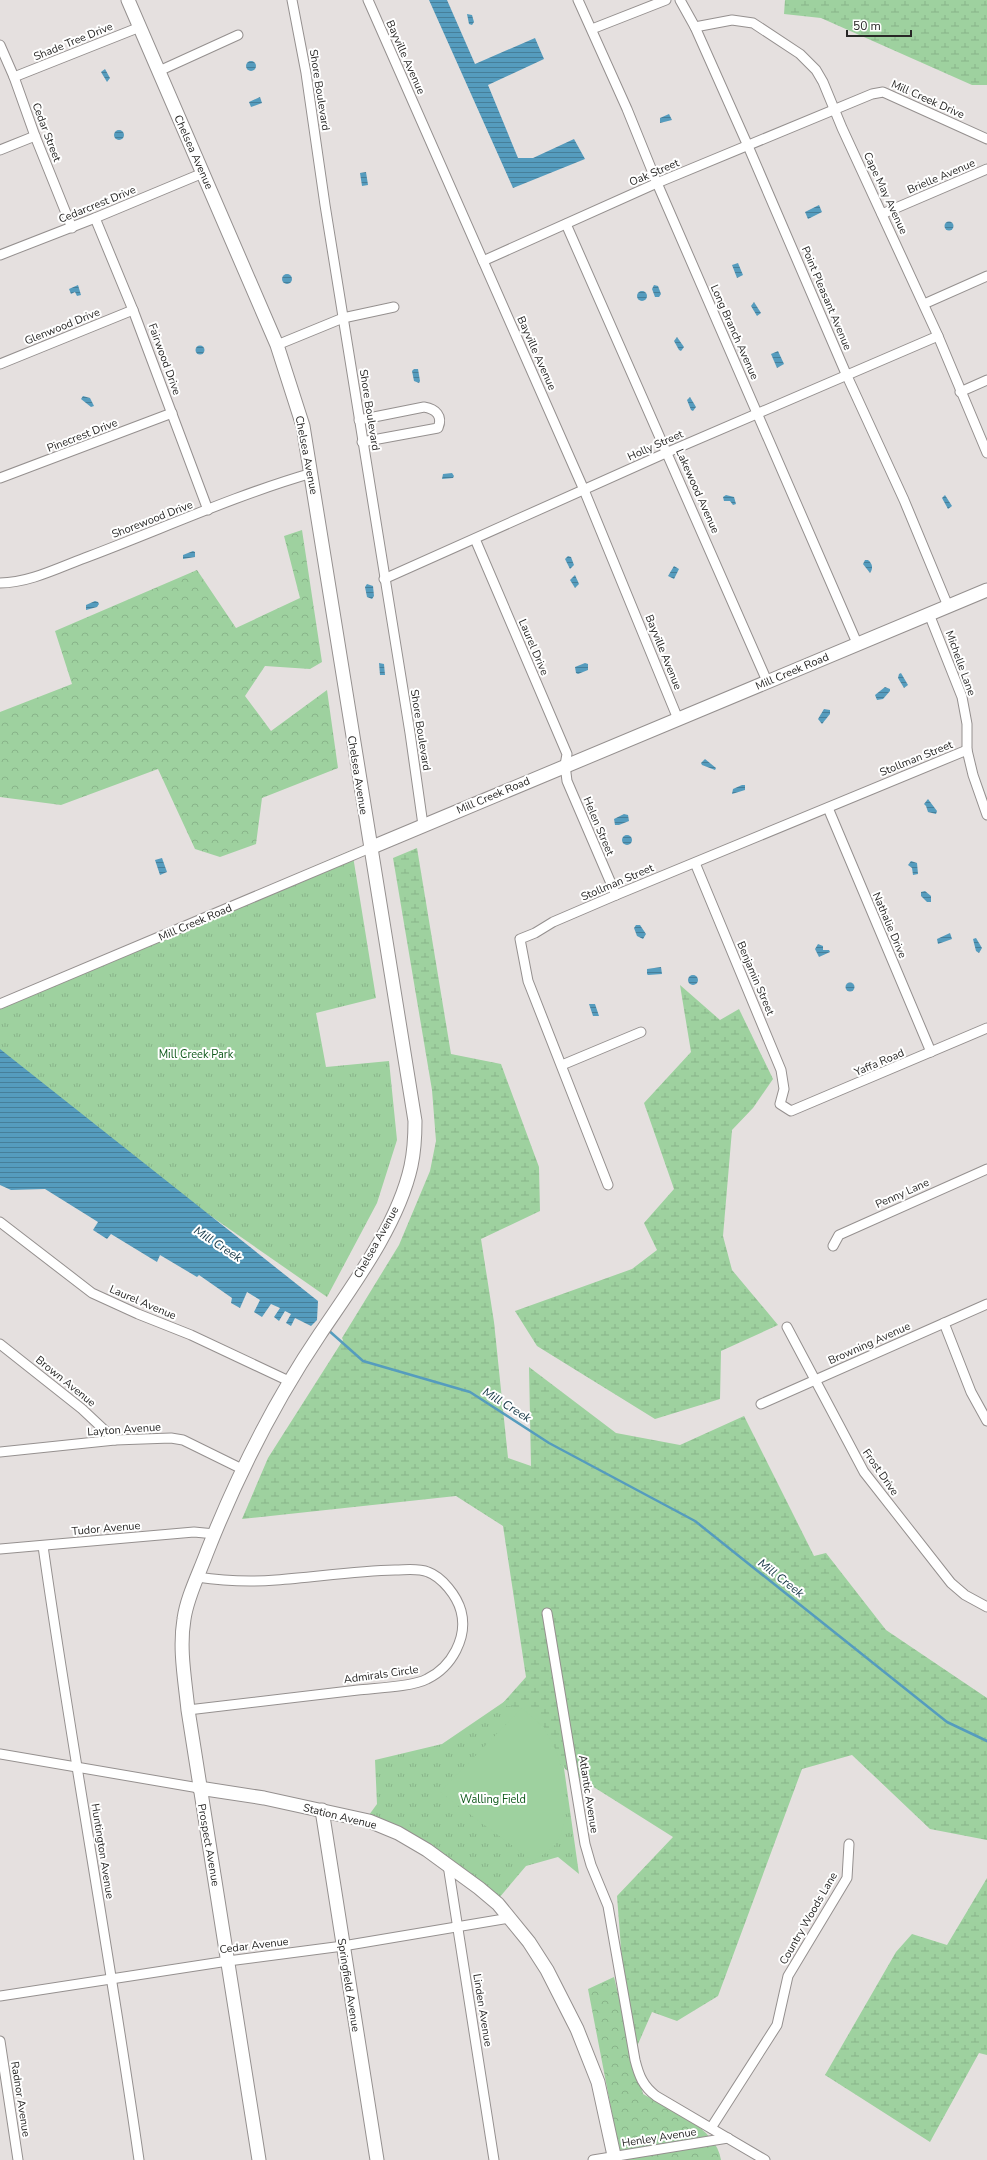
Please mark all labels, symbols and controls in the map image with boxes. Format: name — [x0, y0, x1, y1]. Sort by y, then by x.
scale bar — [847, 12, 911, 38]
street label: Bayville Avenue — [382, 18, 429, 97]
text: 50 m — [853, 18, 881, 34]
street label: Shade Tree Drive — [31, 19, 115, 64]
street label: Shore Boulevard — [306, 48, 333, 132]
street label: Mill Creek Drive — [889, 77, 967, 122]
street label: Cedar Street — [28, 101, 65, 164]
street label: Chelsea Avenue — [170, 113, 217, 192]
street label: Cape May Avenue — [860, 150, 911, 237]
street label: Oak Street — [627, 155, 681, 190]
street label: Brielle Avenue — [905, 155, 978, 198]
street label: Cedarcrest Drive — [56, 182, 138, 227]
street label: Point Pleasant Avenue — [798, 244, 855, 353]
street label: Long Branch Avenue — [707, 282, 762, 382]
street label: Glenwood Drive — [22, 304, 102, 348]
street label: Bayville Avenue — [513, 314, 560, 393]
street label: Fairwood Drive — [145, 321, 184, 397]
street label: Shore Boulevard — [356, 368, 383, 452]
street label: Chelsea Avenue — [292, 414, 322, 496]
street label: Pinecrest Drive — [45, 415, 120, 456]
street label: Holly Street — [625, 426, 686, 464]
street label: Lakewood Avenue — [672, 447, 723, 536]
street label: Shorewood Drive — [110, 497, 195, 542]
street label: Bayville Avenue — [642, 612, 686, 692]
street label: Laurel Drive — [515, 617, 552, 678]
street label: Michelle Lane — [942, 629, 979, 698]
street label: Mill Creek Road — [753, 649, 831, 694]
street label: Shore Boulevard — [407, 688, 434, 772]
street label: Chelsea Avenue — [344, 734, 371, 816]
street label: Stollman Street — [877, 737, 955, 780]
street label: Mill Creek Road — [454, 773, 532, 818]
street label: Helen Street — [579, 795, 618, 858]
street label: Stollman Street — [579, 860, 656, 905]
street label: Nathalie Drive — [869, 890, 910, 961]
street label: Mill Creek Road — [156, 900, 234, 945]
street label: Benjamin Street — [733, 939, 778, 1018]
street label: Yaffa Road — [851, 1045, 906, 1080]
park label: Mill Creek Park — [159, 1047, 234, 1062]
street label: Penny Lane — [873, 1175, 932, 1212]
street label: Chelsea Avenue — [350, 1204, 402, 1281]
water label: Mill Creek — [191, 1223, 246, 1266]
street label: Laurel Avenue — [107, 1282, 179, 1323]
street label: Browning Avenue — [826, 1319, 913, 1368]
street label: Brown Avenue — [33, 1353, 99, 1410]
water label: Mill Creek — [480, 1384, 535, 1427]
street label: Layton Avenue — [87, 1419, 162, 1440]
street label: Frost Drive — [859, 1446, 902, 1499]
street label: Tudor Avenue — [71, 1518, 141, 1539]
water label: Mill Creek — [755, 1555, 808, 1602]
street label: Admirals Circle — [343, 1662, 420, 1687]
street label: Atlantic Avenue — [575, 1754, 602, 1834]
park label: Walling Field — [460, 1792, 526, 1807]
street label: Station Avenue — [301, 1800, 378, 1833]
street label: Huntington Avenue — [88, 1802, 117, 1900]
street label: Prospect Avenue — [194, 1803, 223, 1888]
street label: Country Woods Lane — [776, 1869, 841, 1967]
street label: Cedar Avenue — [219, 1934, 290, 1957]
street label: Springfield Avenue — [334, 1937, 363, 2033]
street label: Linden Avenue — [469, 1973, 496, 2048]
street label: Radnor Avenue — [7, 2060, 34, 2138]
street label: Henley Avenue — [621, 2124, 698, 2151]

